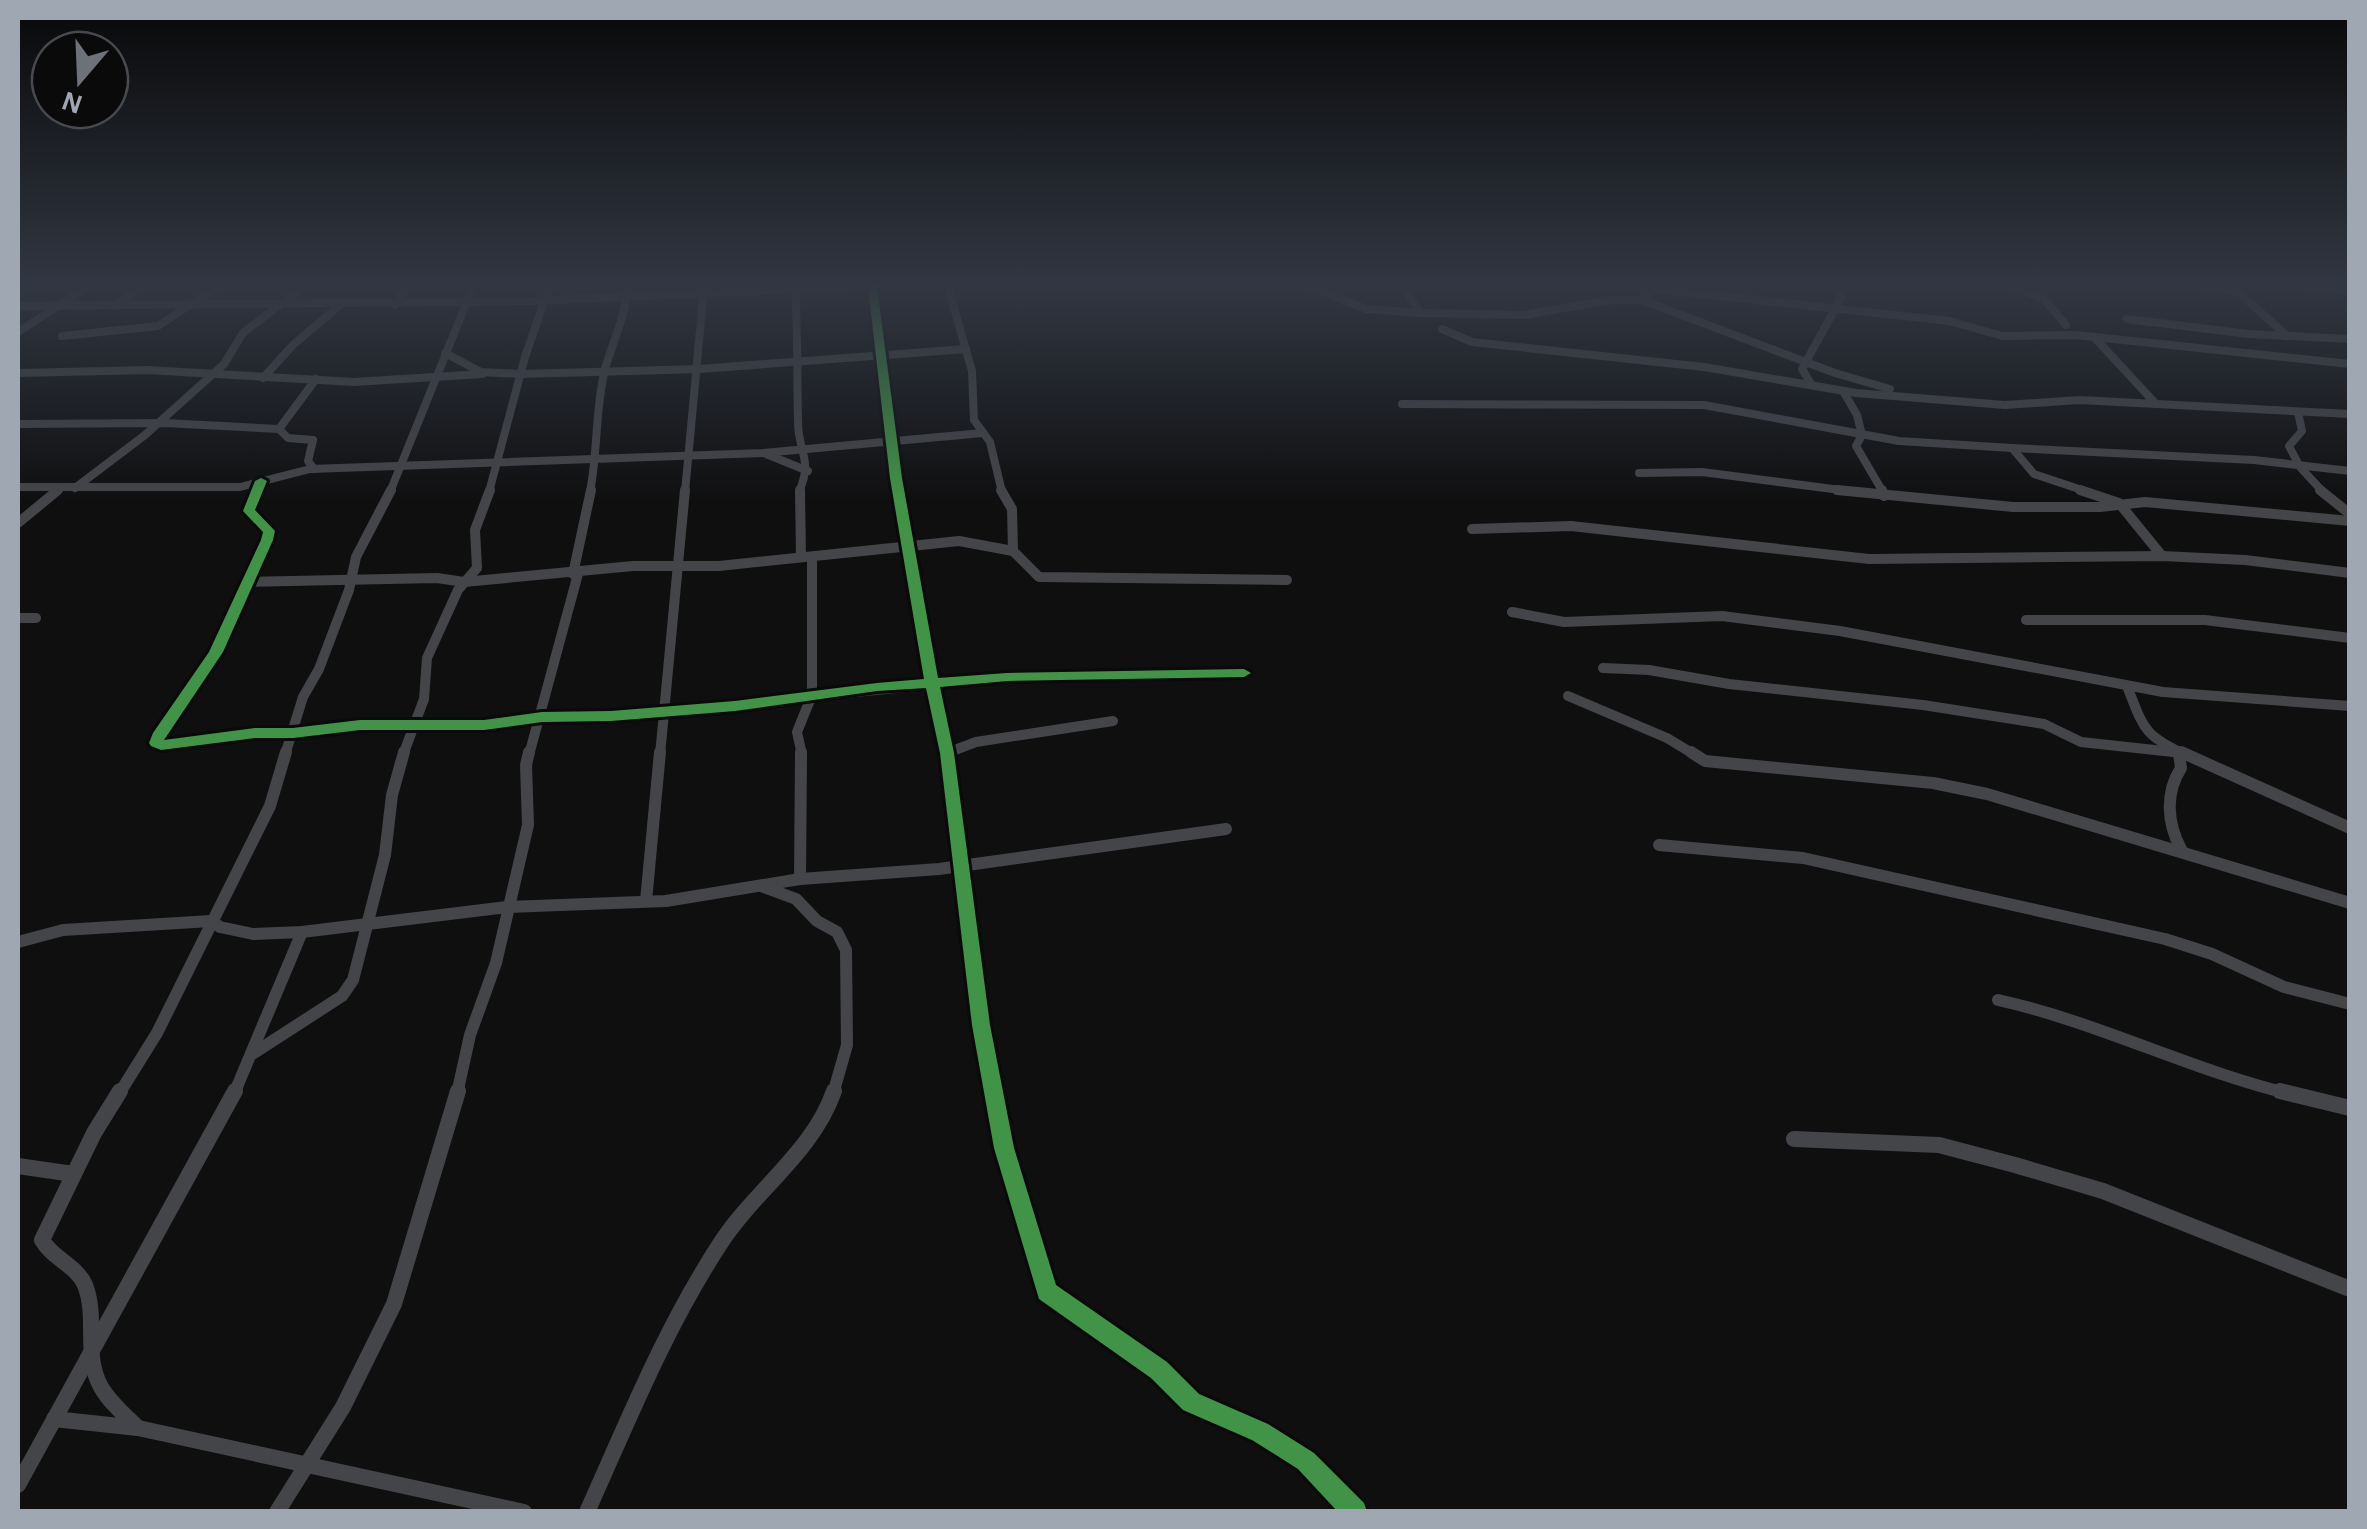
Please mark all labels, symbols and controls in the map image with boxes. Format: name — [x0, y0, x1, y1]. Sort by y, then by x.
north arrow — [30, 30, 130, 130]
text: N — [59, 85, 86, 118]

